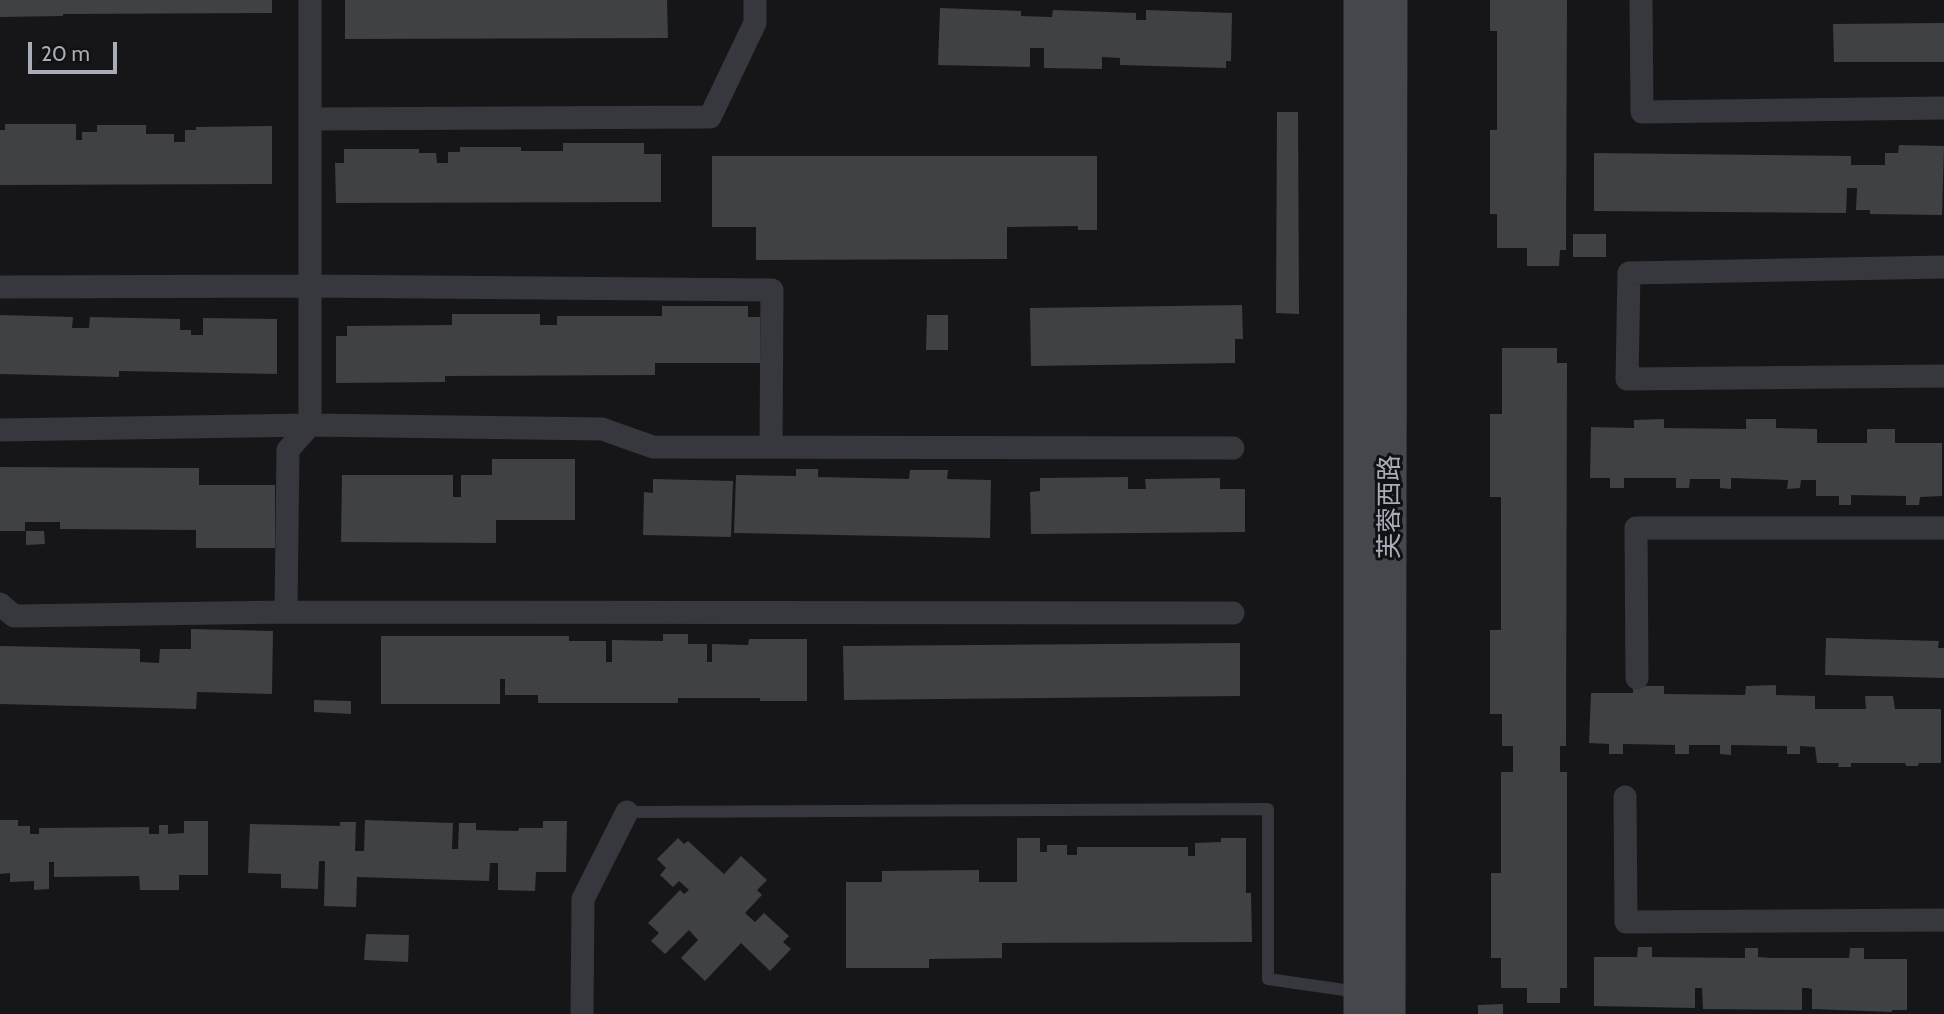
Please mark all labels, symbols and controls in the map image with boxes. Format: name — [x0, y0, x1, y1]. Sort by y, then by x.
scale bar — [32, 28, 121, 72]
text: 20 m — [41, 41, 90, 66]
street label: 芙蓉西路 — [1374, 455, 1406, 559]

